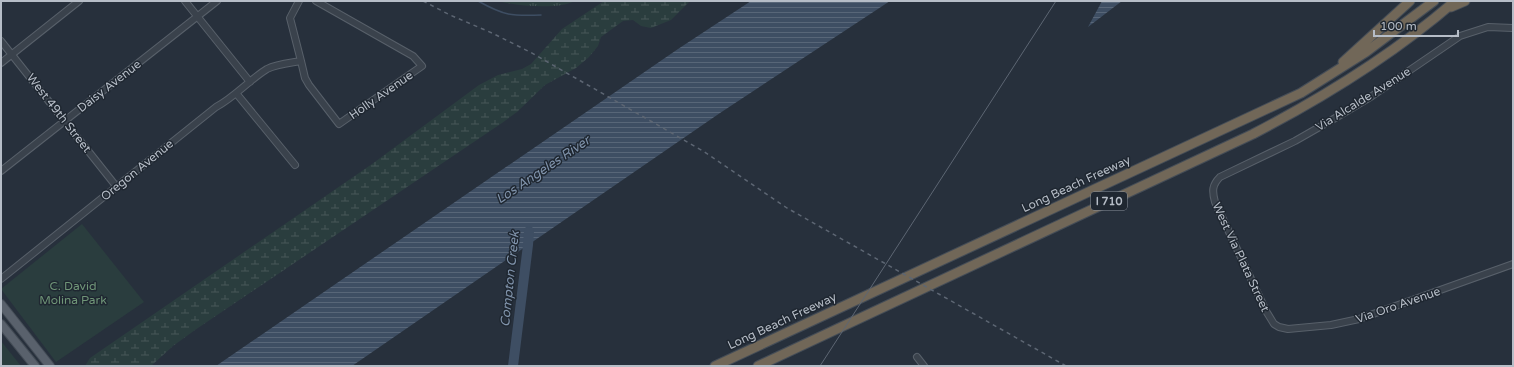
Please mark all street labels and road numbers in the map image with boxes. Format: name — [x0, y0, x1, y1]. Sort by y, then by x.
street label: Daisy Avenue — [74, 57, 144, 115]
street label: Via Alcalde Avenue — [1313, 64, 1413, 134]
street label: Holly Avenue — [346, 68, 416, 122]
street label: West 49th Street — [24, 71, 94, 156]
street label: Oregon Avenue — [98, 136, 176, 203]
street label: Long Beach Freeway — [1019, 152, 1133, 215]
road number: I 710 — [1091, 192, 1127, 210]
street label: West Via Plata Street — [1209, 200, 1273, 314]
street label: Via Oro Avenue — [1354, 284, 1442, 326]
street label: Long Beach Freeway — [725, 289, 839, 352]

